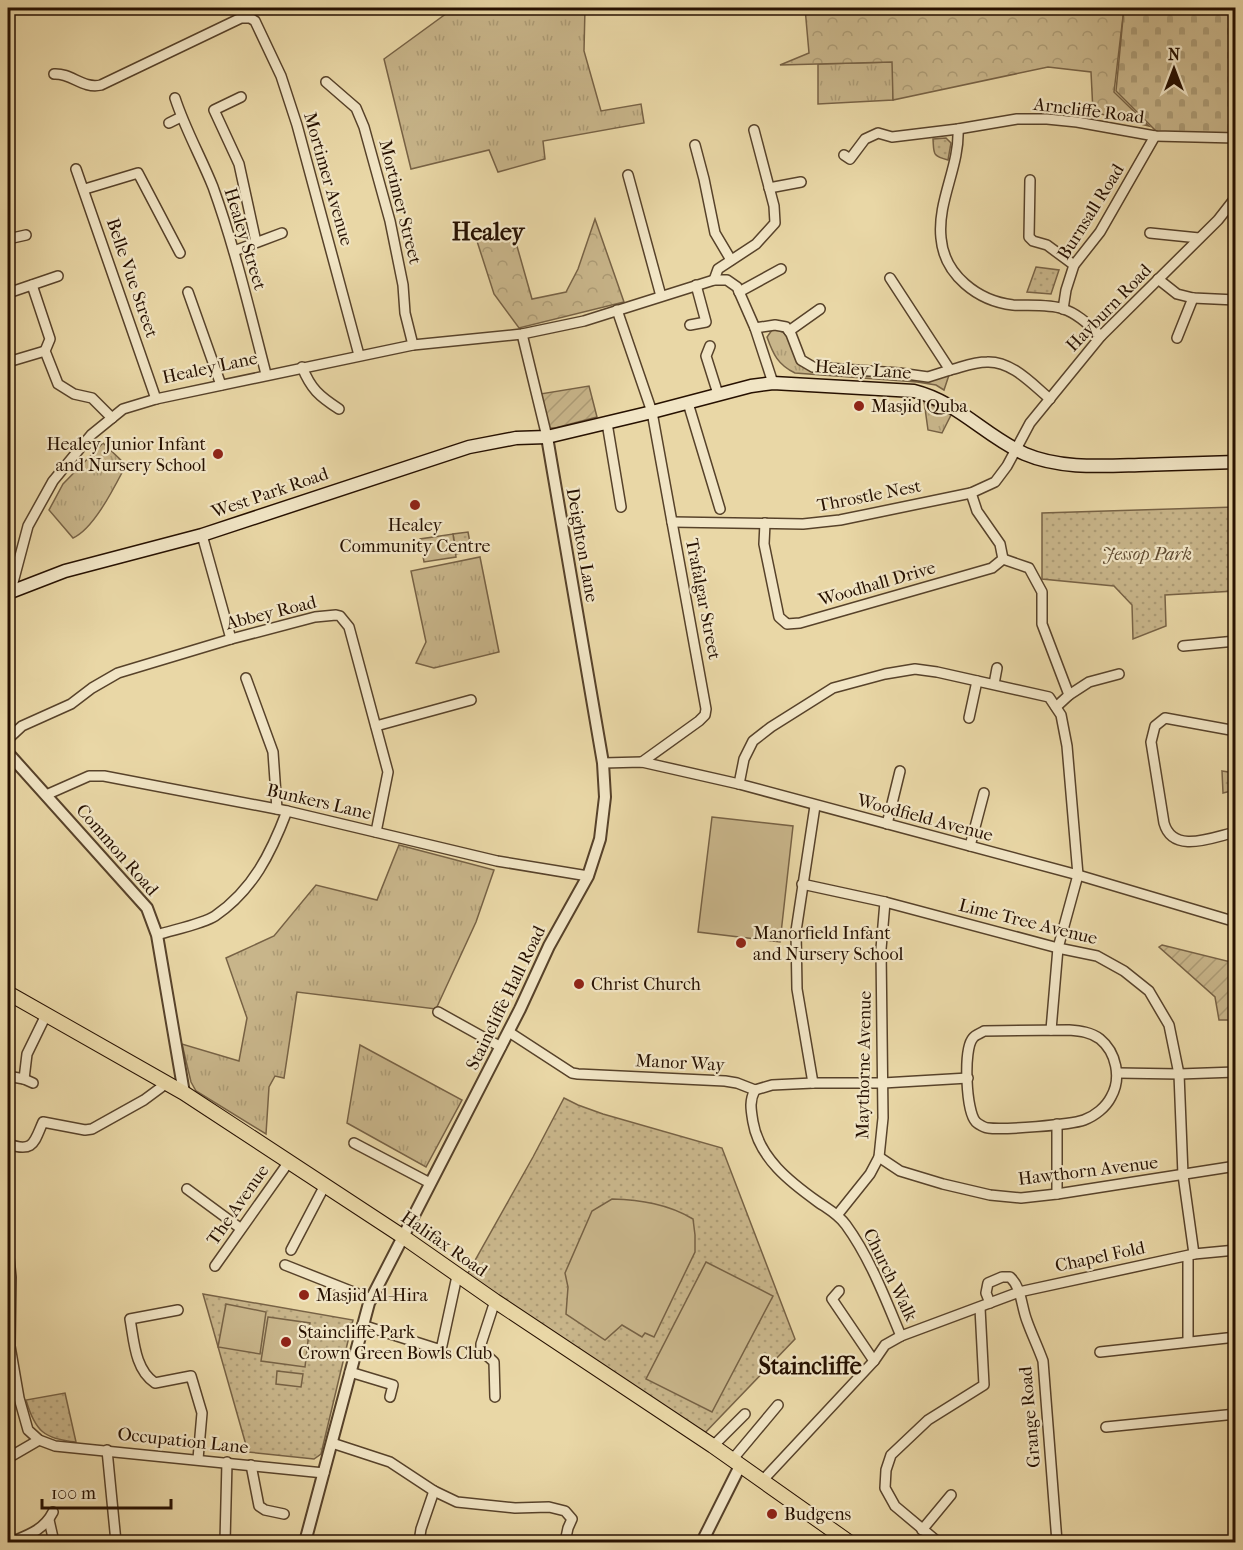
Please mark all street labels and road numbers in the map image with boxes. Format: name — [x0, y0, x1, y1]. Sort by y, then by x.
street label: Arncliffe Road — [1031, 94, 1146, 128]
street label: Mortimer Avenue — [299, 110, 357, 248]
street label: Mortimer Street — [374, 138, 426, 267]
street label: Burnsall Road — [1053, 160, 1129, 264]
street label: Healey Street — [220, 185, 271, 293]
street label: Belle Vue Street — [102, 216, 162, 341]
street label: Hayburn Road — [1062, 260, 1156, 356]
street label: Healey Lane — [161, 348, 260, 388]
street label: Healey Lane — [814, 356, 912, 384]
street label: West Park Road — [208, 463, 331, 523]
street label: Throstle Nest — [815, 476, 923, 516]
street label: Deighton Lane — [562, 486, 602, 604]
street label: Trafalgar Street — [681, 537, 725, 662]
street label: Woodhall Drive — [815, 557, 938, 611]
street label: Abbey Road — [223, 592, 319, 635]
street label: Bunkers Lane — [265, 780, 374, 824]
street label: Woodfield Avenue — [854, 789, 995, 846]
street label: Common Road — [72, 800, 163, 900]
street label: Lime Tree Avenue — [957, 895, 1100, 949]
street label: Staincliffe Hall Road — [462, 922, 550, 1073]
street label: Maythorne Avenue — [852, 991, 876, 1139]
street label: Manor Way — [635, 1050, 727, 1076]
street label: Hawthorn Avenue — [1017, 1152, 1159, 1190]
street label: The Avenue — [203, 1161, 273, 1249]
street label: Halifax Road — [397, 1207, 491, 1282]
street label: Church Walk — [859, 1225, 922, 1325]
street label: Chapel Fold — [1053, 1237, 1147, 1277]
street label: Grange Road — [1015, 1365, 1045, 1469]
street label: Occupation Lane — [116, 1424, 250, 1458]

